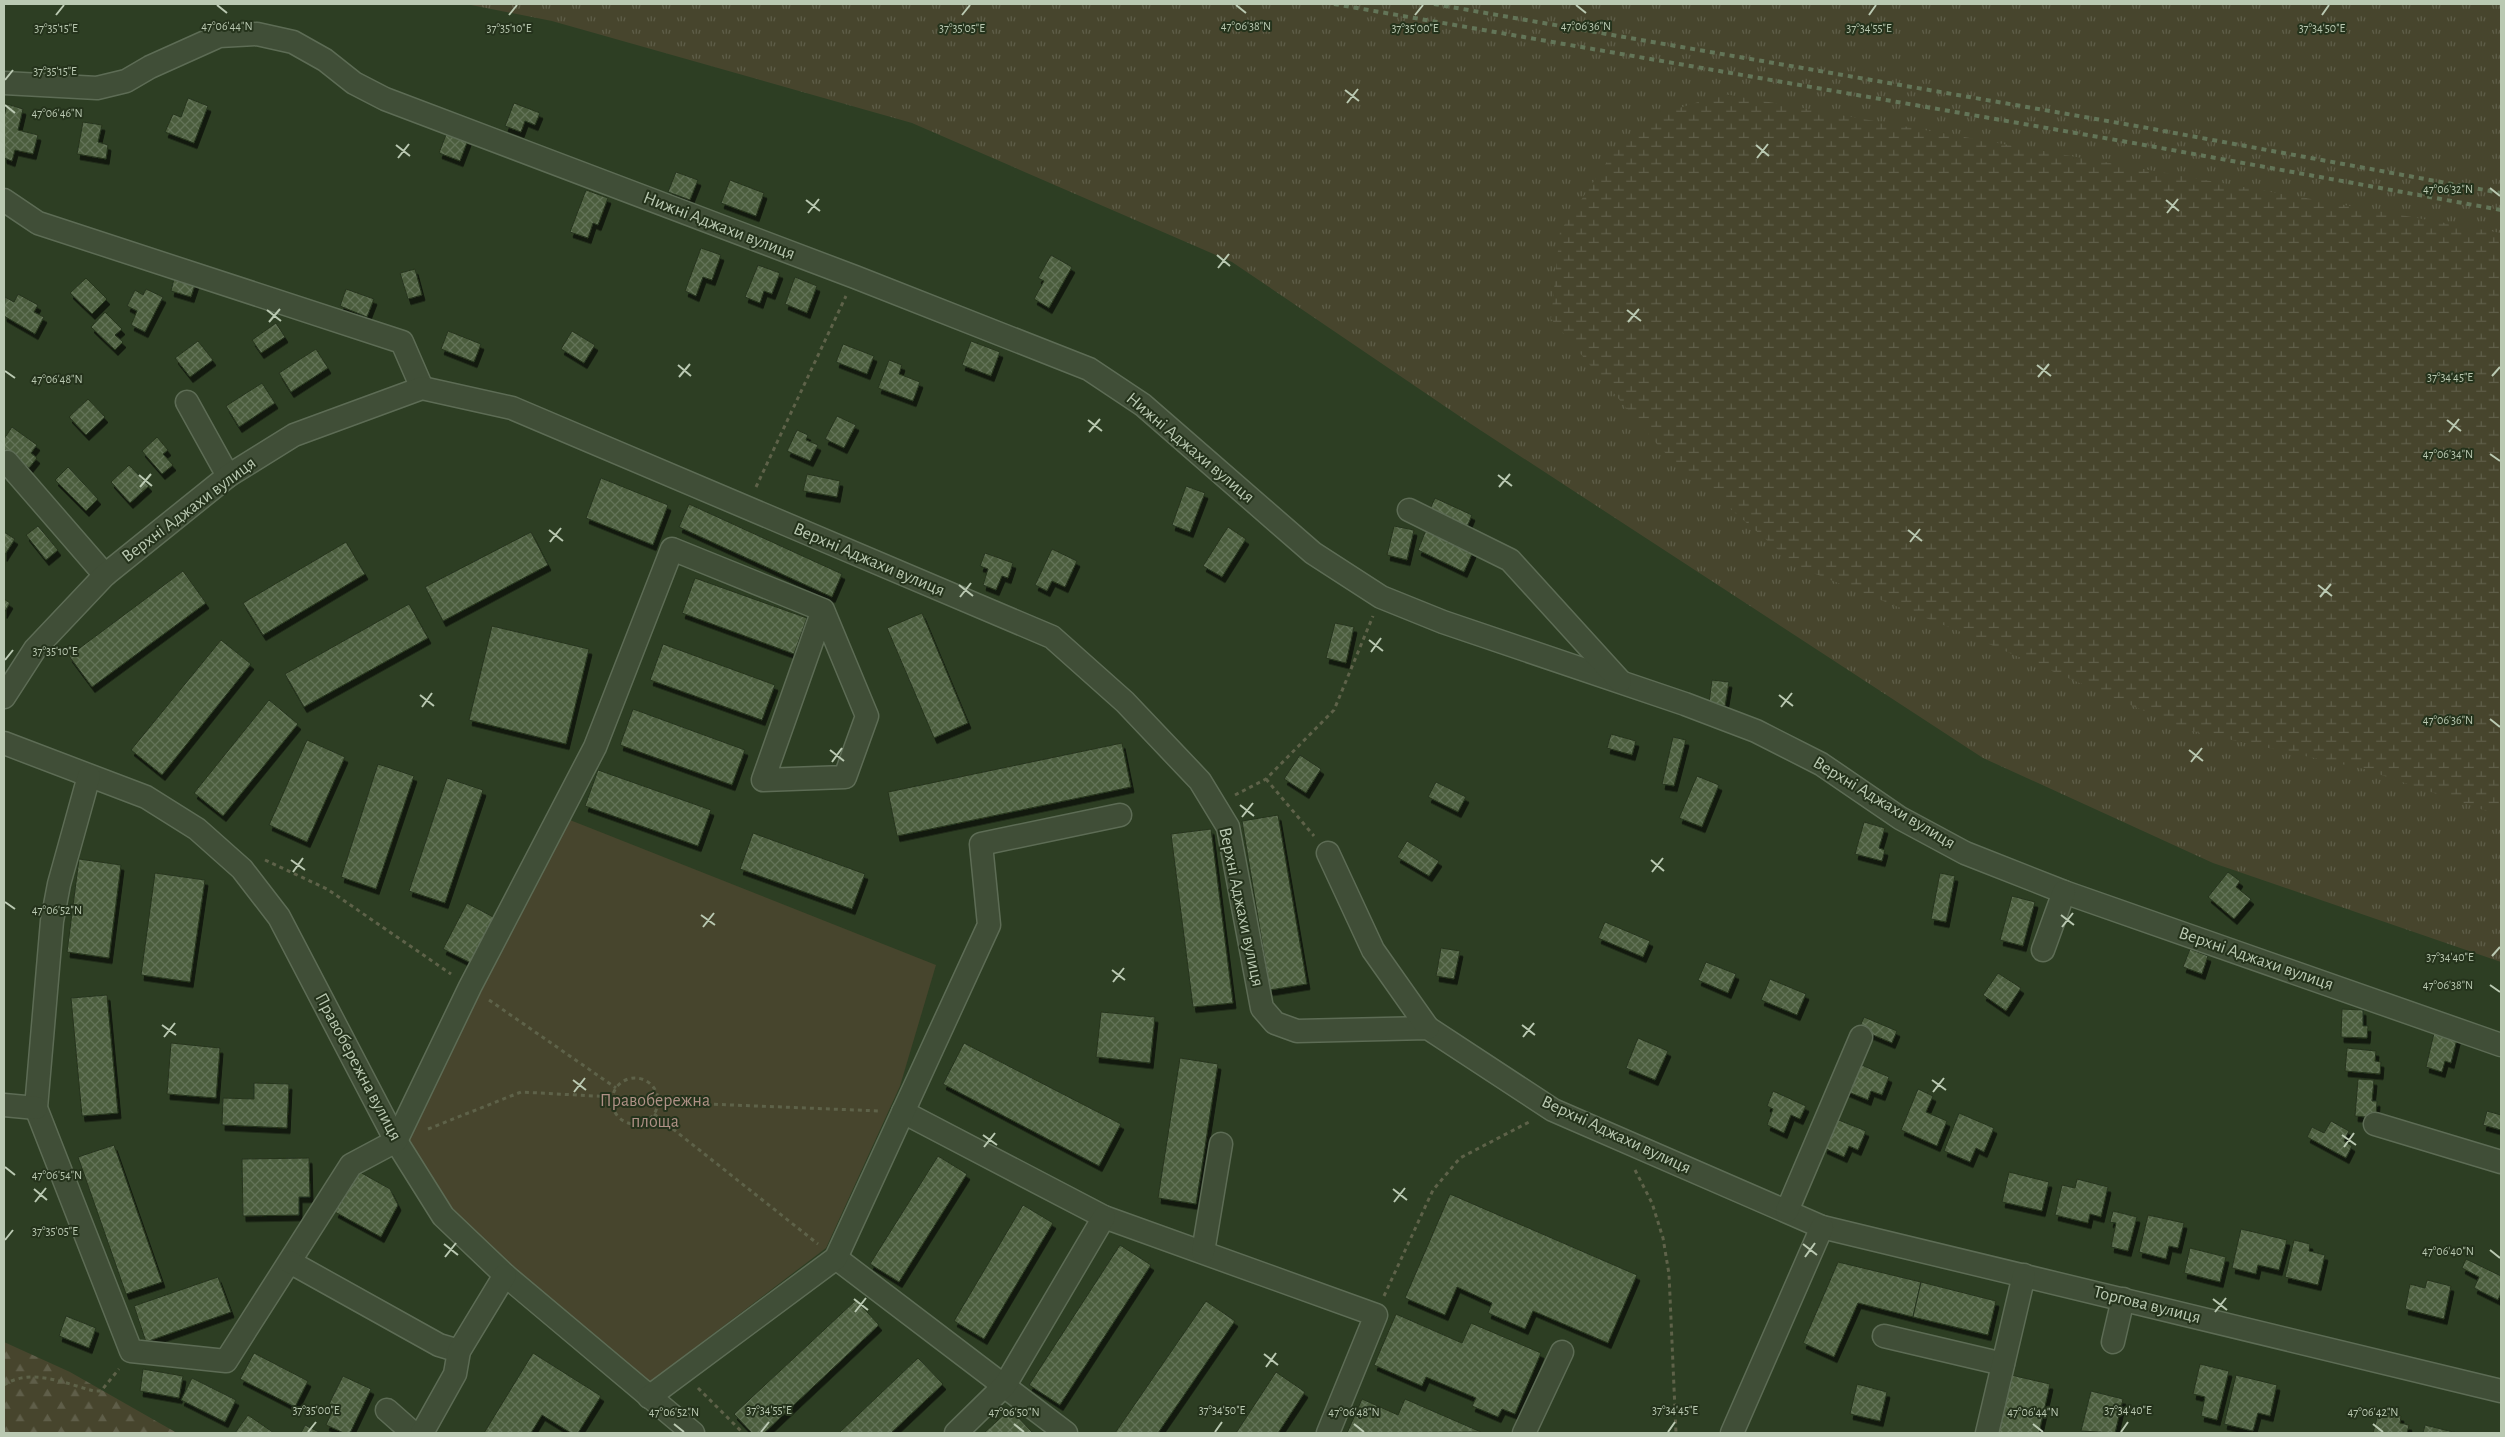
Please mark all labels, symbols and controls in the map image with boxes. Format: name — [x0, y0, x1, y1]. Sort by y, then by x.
text: 47°06'44"N — [201, 20, 253, 32]
text: 47°06'38"N — [1221, 20, 1271, 32]
text: 47°06'36"N — [1561, 20, 1611, 32]
text: 37°35'15"E — [34, 22, 78, 34]
text: 37°35'10"E — [486, 22, 532, 34]
text: 37°35'05"E — [939, 22, 985, 34]
text: 37°35'00"E — [1391, 22, 1439, 34]
text: 37°34'55"E — [1846, 22, 1892, 34]
text: 37°34'50"E — [2299, 22, 2346, 34]
text: 37°35'15"E — [33, 65, 77, 77]
text: 47°06'46"N — [31, 107, 83, 119]
text: 47°06'32"N — [2423, 183, 2473, 195]
street label: Нижні Аджахи вулиця — [640, 189, 798, 263]
text: 37°34'45"E — [2427, 371, 2473, 383]
text: 47°06'48"N — [31, 373, 83, 385]
street label: Нижні Аджахи вулиця — [1122, 389, 1258, 507]
text: 47°06'34"N — [2423, 448, 2473, 460]
street label: Верхні Аджахи вулиця — [119, 454, 259, 566]
street label: Верхні Аджахи вулиця — [791, 520, 947, 600]
text: 37°35'10"E — [32, 645, 78, 657]
text: 47°06'36"N — [2423, 714, 2473, 726]
street label: Верхні Аджахи вулиця — [1810, 753, 1958, 853]
street label: Верхні Аджахи вулиця — [1215, 826, 1267, 988]
text: 47°06'52"N — [32, 904, 82, 916]
street label: Верхні Аджахи вулиця — [2176, 924, 2336, 994]
text: 37°34'40"E — [2426, 951, 2474, 963]
text: 47°06'38"N — [2423, 979, 2473, 991]
street label: Правобережна вулиця — [311, 990, 405, 1144]
park label: Правобережна площа — [600, 1091, 710, 1131]
street label: Верхні Аджахи вулиця — [1538, 1092, 1694, 1178]
text: 47°06'54"N — [32, 1169, 82, 1181]
text: 37°35'05"E — [32, 1225, 78, 1237]
text: 47°06'40"N — [2422, 1245, 2474, 1257]
street label: Торгова вулиця — [2091, 1283, 2203, 1327]
text: 37°35'00"E — [292, 1404, 340, 1416]
text: 37°34'55"E — [746, 1404, 792, 1416]
text: 37°34'50"E — [1199, 1404, 1246, 1416]
text: 37°34'45"E — [1652, 1404, 1698, 1416]
text: 37°34'40"E — [2104, 1404, 2152, 1416]
text: 47°06'52"N — [649, 1406, 699, 1418]
text: 47°06'50"N — [988, 1406, 1040, 1418]
text: 47°06'48"N — [1328, 1406, 1380, 1418]
text: 47°06'44"N — [2007, 1406, 2059, 1418]
text: 47°06'42"N — [2347, 1406, 2399, 1418]

